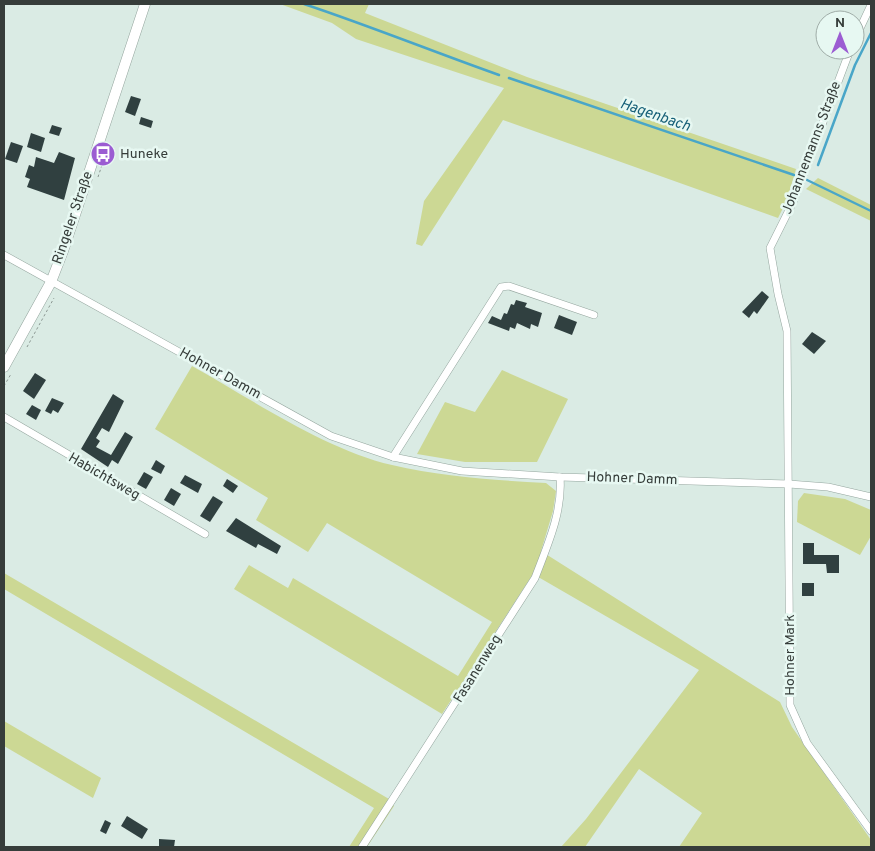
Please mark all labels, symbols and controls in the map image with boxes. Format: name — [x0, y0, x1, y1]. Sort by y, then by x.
north arrow — [815, 10, 865, 60]
text: N — [835, 15, 845, 32]
street label: Johannemanns Straße — [779, 79, 845, 217]
water label: Hagenbach — [617, 95, 693, 137]
bus stop icon: Huneke — [90, 141, 116, 167]
place label: Huneke — [120, 146, 168, 163]
street label: Ringeler Straße — [49, 169, 97, 267]
street label: Hohner Damm — [176, 345, 264, 403]
street label: Habichtsweg — [65, 450, 143, 504]
street label: Hohner Damm — [586, 469, 678, 489]
street label: Hohner Mark — [782, 614, 799, 696]
street label: Fasanenweg — [450, 632, 506, 706]

